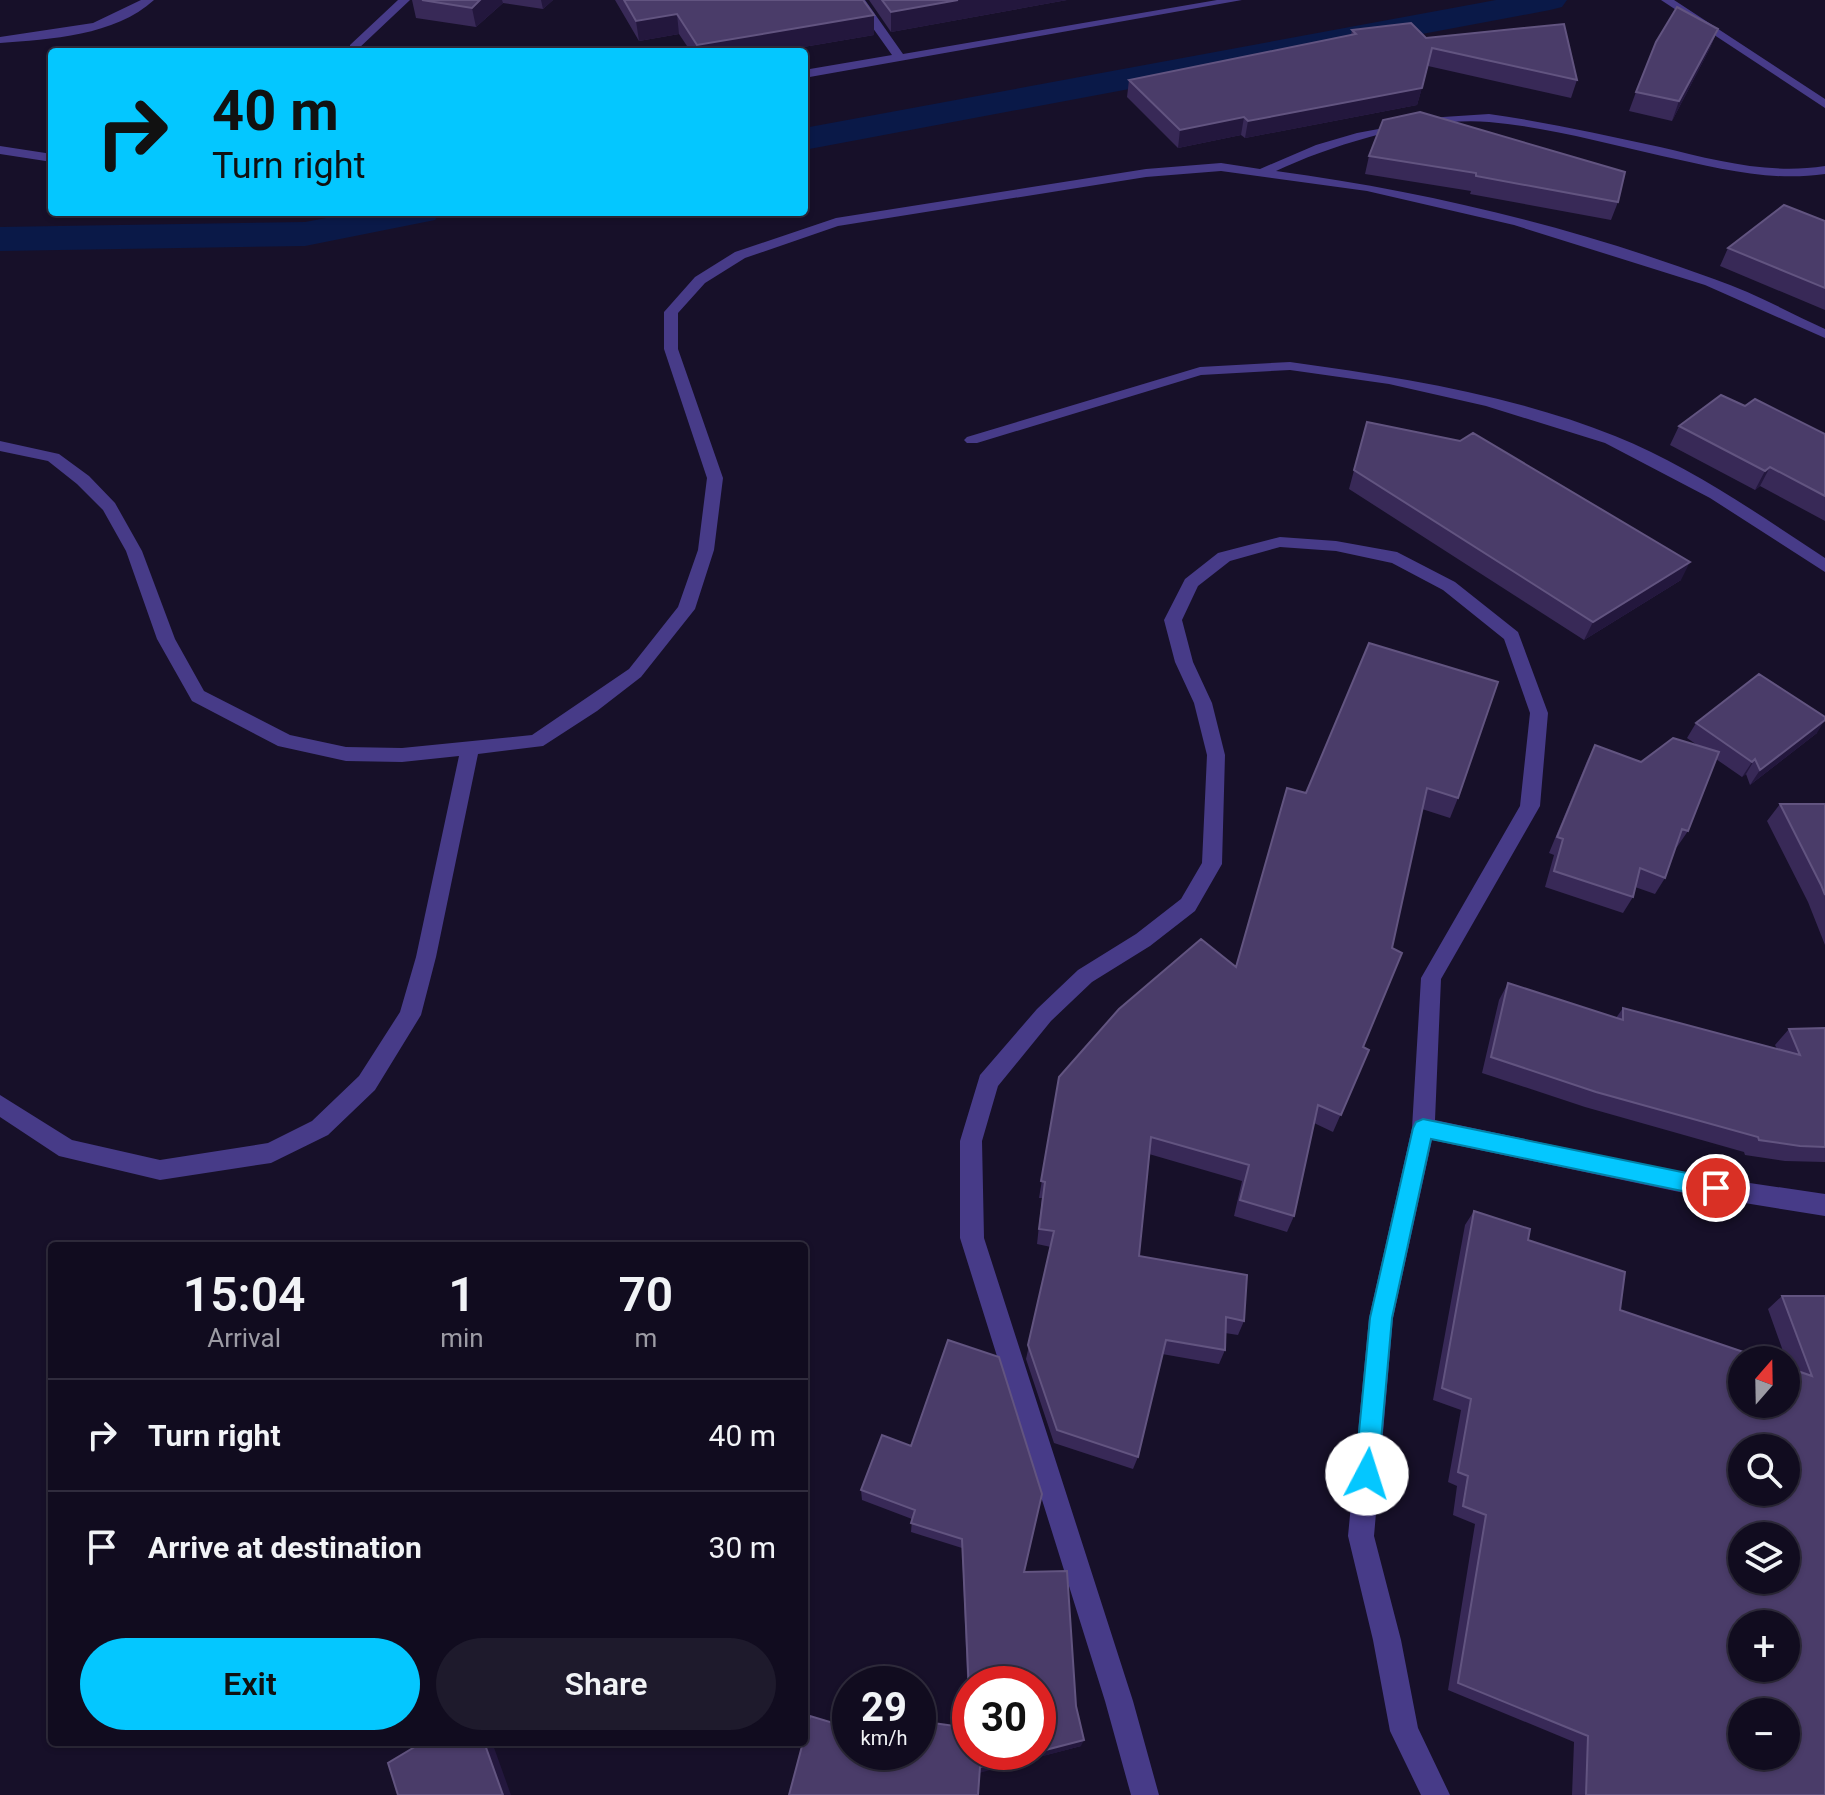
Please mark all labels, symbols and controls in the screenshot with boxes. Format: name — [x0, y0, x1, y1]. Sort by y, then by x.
text: 40 m — [212, 78, 339, 144]
icon: right — [80, 80, 184, 184]
text: Turn right — [212, 145, 365, 187]
pin — [1682, 1154, 1750, 1222]
icon: arrive — [1694, 1166, 1738, 1210]
text: 15:04 — [183, 1266, 305, 1323]
text: 1 — [448, 1266, 476, 1323]
text: 70 — [618, 1266, 673, 1323]
text: Arrival — [207, 1323, 281, 1353]
text: min — [440, 1323, 484, 1353]
text: m — [634, 1323, 657, 1353]
north arrow — [1728, 1346, 1800, 1418]
map controls — [1728, 1346, 1800, 1770]
icon: right — [80, 1413, 124, 1457]
text: Turn right — [148, 1418, 281, 1453]
text: 40 m — [709, 1418, 776, 1453]
position arrow — [1325, 1432, 1409, 1516]
button: search — [1728, 1434, 1800, 1506]
button: layers — [1728, 1522, 1800, 1594]
icon: arrive — [80, 1525, 124, 1569]
text: Arrive at destination — [148, 1530, 422, 1565]
text: 30 m — [709, 1530, 776, 1565]
button: + — [1728, 1610, 1800, 1682]
button: Exit — [80, 1638, 420, 1730]
button: Share — [436, 1638, 776, 1730]
speed limit sign: 30 — [952, 1666, 1056, 1770]
text: 29 — [861, 1684, 907, 1731]
button: − — [1728, 1698, 1800, 1770]
text: km/h — [861, 1726, 907, 1750]

